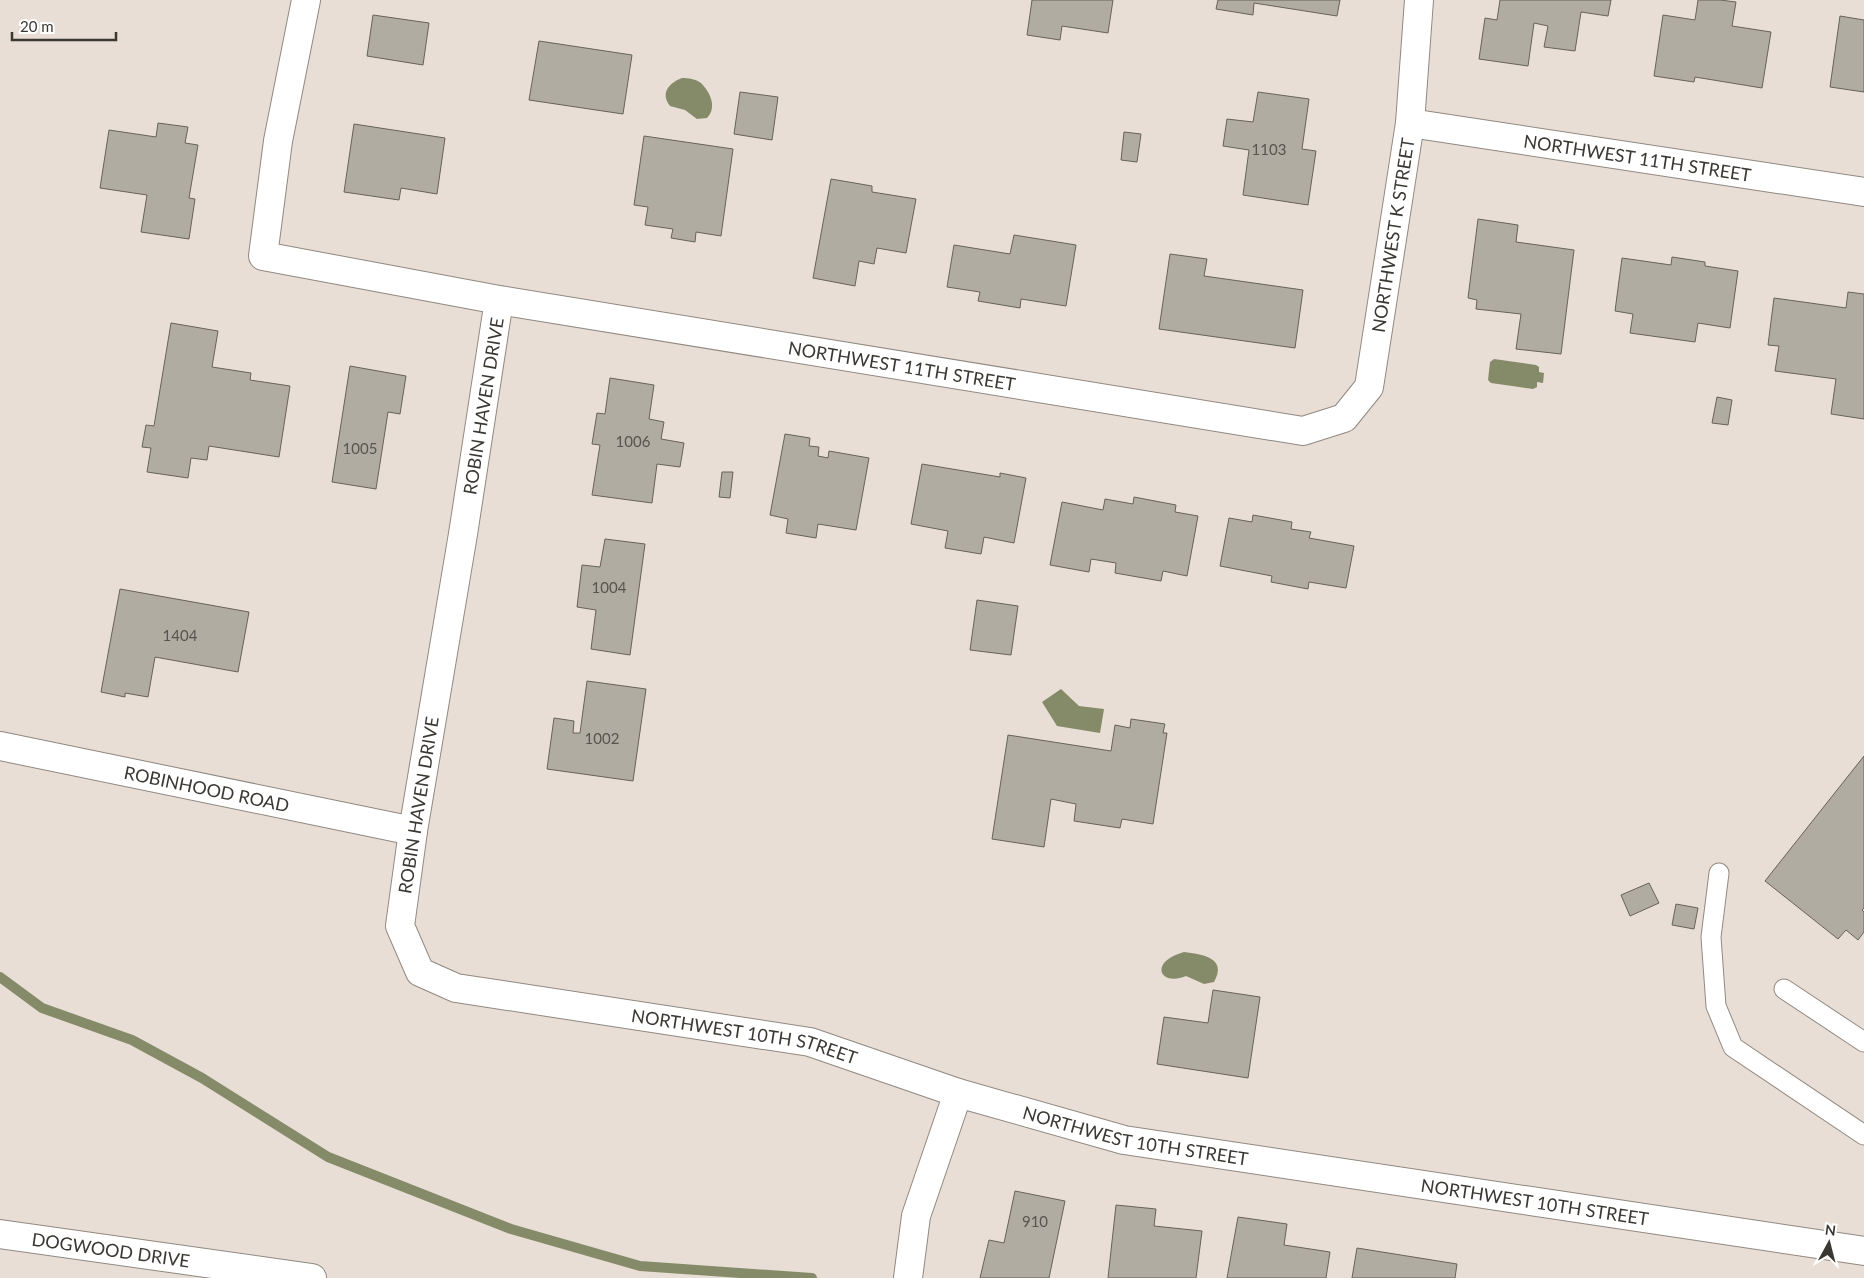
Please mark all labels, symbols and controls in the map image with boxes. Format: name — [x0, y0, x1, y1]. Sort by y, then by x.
scale bar — [12, 10, 116, 42]
text: 20 m — [20, 17, 54, 35]
street label: NORTHWEST 11TH STREET — [1522, 129, 1753, 186]
street label: NORTHWEST K STREET — [1367, 136, 1419, 334]
house number: 1103 — [1252, 140, 1286, 158]
street label: ROBIN HAVEN DRIVE — [458, 316, 508, 496]
street label: NORTHWEST 11TH STREET — [787, 336, 1018, 395]
house number: 1006 — [616, 432, 651, 450]
house number: 1005 — [343, 439, 377, 457]
house number: 1004 — [592, 578, 627, 596]
house number: 1404 — [163, 626, 198, 644]
street label: ROBIN HAVEN DRIVE — [393, 715, 443, 895]
house number: 1002 — [585, 729, 619, 747]
street label: ROBINHOOD ROAD — [122, 761, 291, 816]
street label: NORTHWEST 10TH STREET — [630, 1004, 861, 1069]
street label: NORTHWEST 10TH STREET — [1020, 1101, 1250, 1170]
street label: NORTHWEST 10TH STREET — [1420, 1174, 1651, 1230]
house number: 910 — [1022, 1212, 1048, 1230]
north arrow — [1804, 1218, 1854, 1268]
text: N — [1824, 1221, 1837, 1239]
street label: DOGWOOD DRIVE — [30, 1228, 191, 1272]

